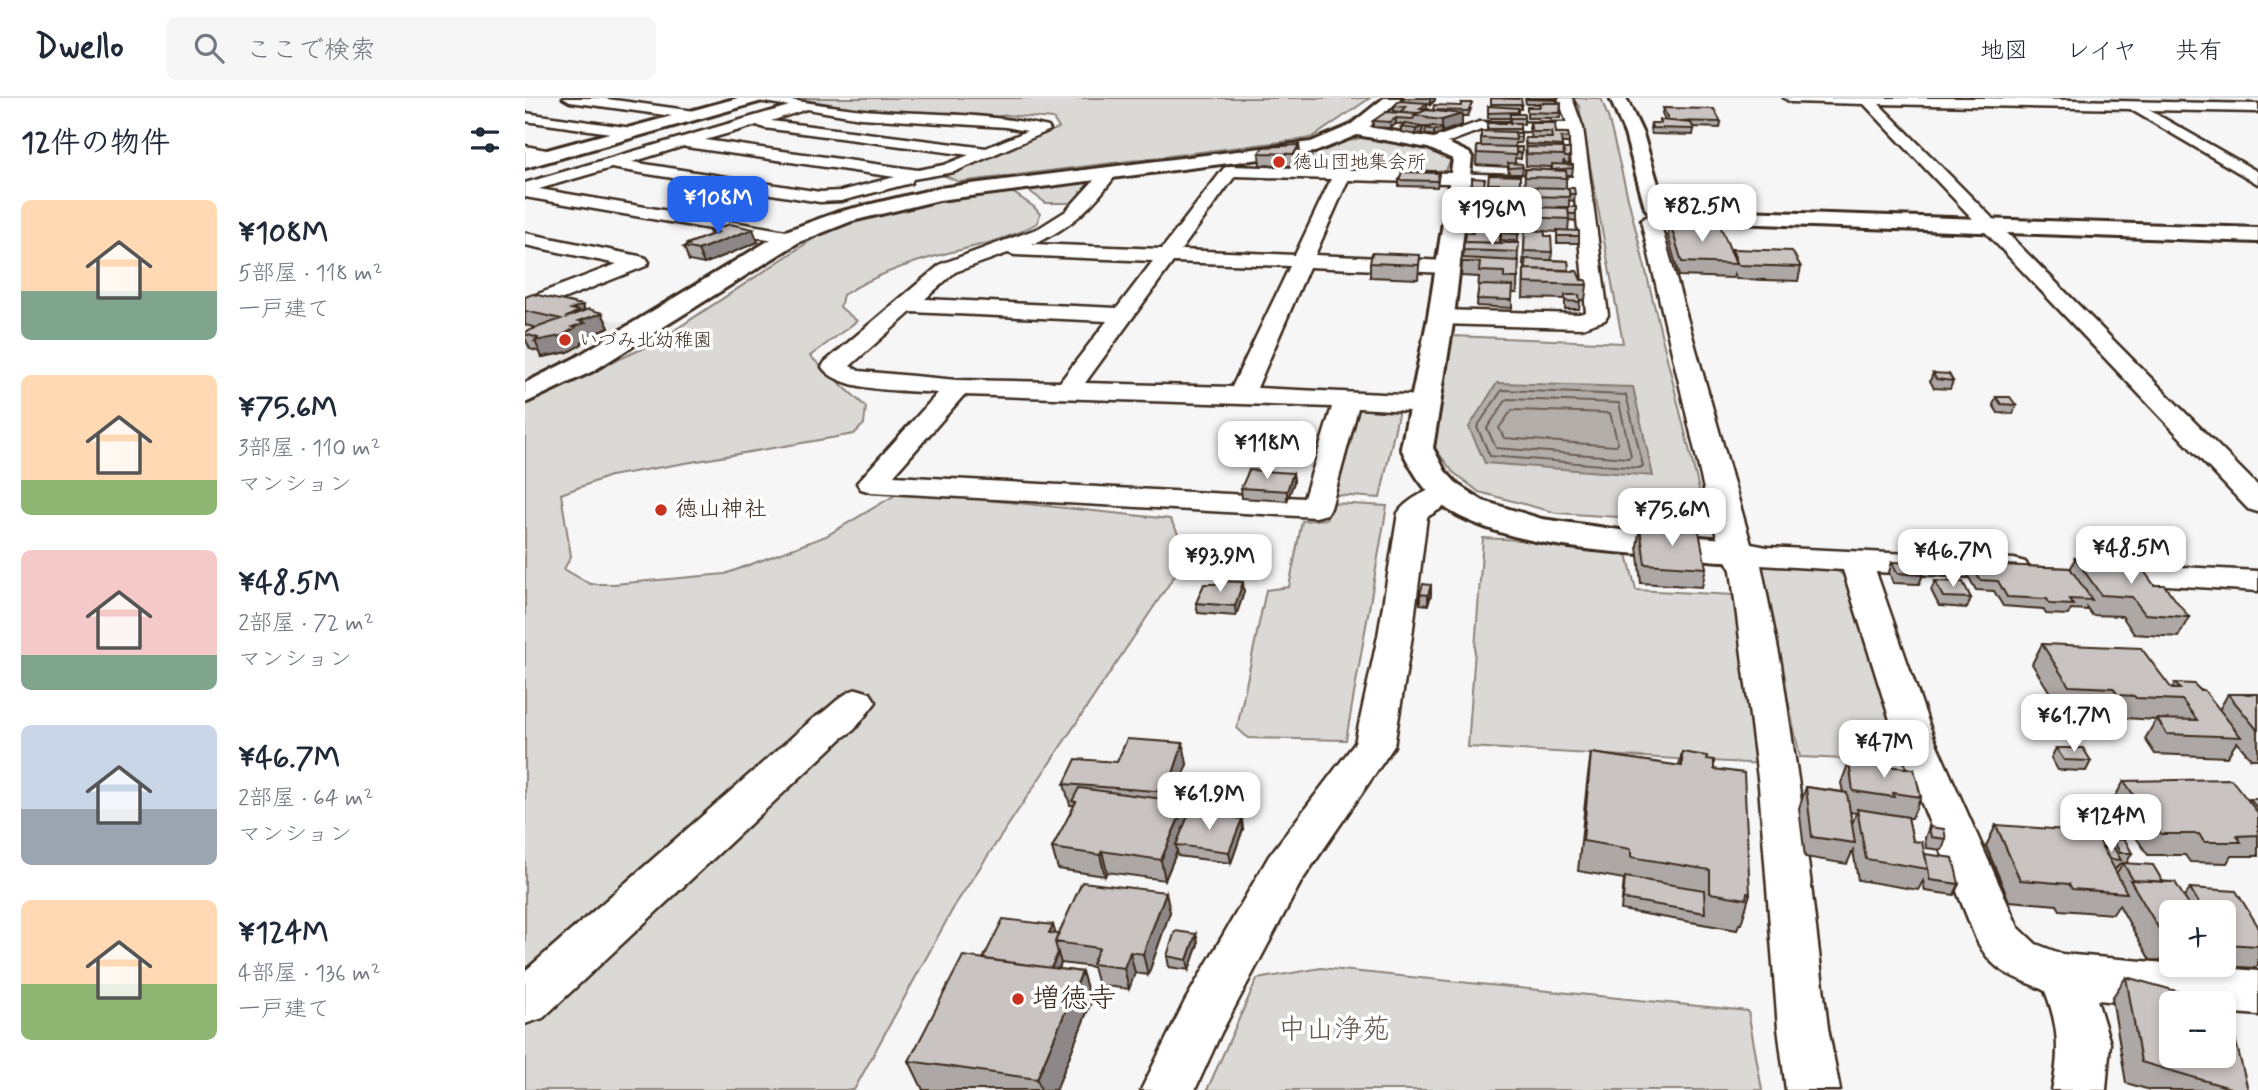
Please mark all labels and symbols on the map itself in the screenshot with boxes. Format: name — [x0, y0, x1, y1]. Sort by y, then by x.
place label: 徳山団地集会所 — [1293, 150, 1426, 175]
marker: 徳山団地集会所 — [1271, 154, 1287, 170]
pin: ¥108M — [669, 176, 767, 236]
pin: ¥82.5M — [1645, 184, 1759, 244]
pin: ¥196M — [1443, 188, 1541, 247]
place label: いづみ北幼稚園 — [579, 328, 712, 353]
marker: いづみ北幼稚園 — [557, 332, 573, 348]
pin: ¥118M — [1218, 422, 1316, 481]
pin: ¥75.6M — [1615, 489, 1729, 548]
place label: 徳山神社 — [675, 495, 767, 525]
marker: 徳山神社 — [653, 502, 669, 518]
pin: ¥48.5M — [2074, 526, 2188, 586]
pin: ¥46.7M — [1896, 530, 2010, 589]
pin: ¥93.9M — [1163, 534, 1277, 594]
pin: ¥61.7M — [2017, 694, 2131, 754]
pin: ¥47M — [1843, 720, 1925, 780]
pin: ¥61.9M — [1152, 772, 1266, 832]
pin: ¥124M — [2062, 794, 2160, 854]
place label: 増徳寺 — [1032, 981, 1116, 1018]
marker: 増徳寺 — [1010, 991, 1026, 1007]
park label: 中山浄苑 — [1278, 1012, 1390, 1049]

